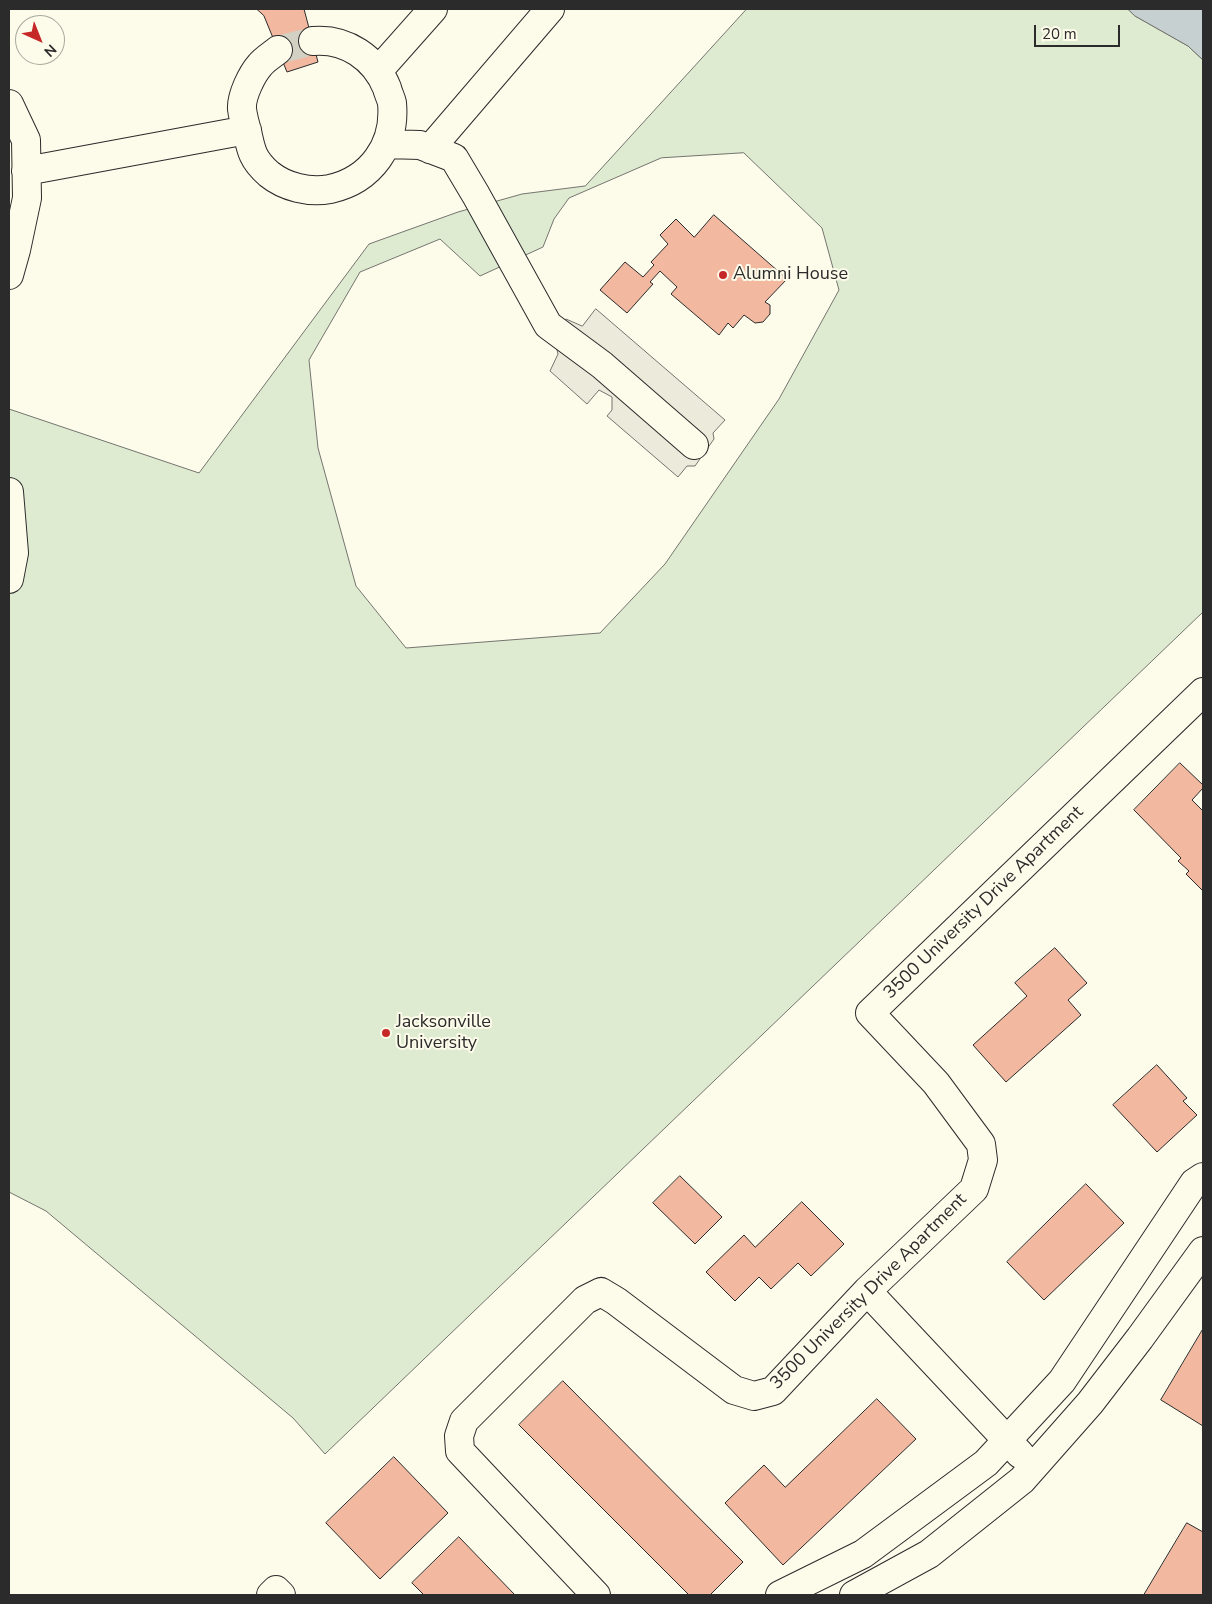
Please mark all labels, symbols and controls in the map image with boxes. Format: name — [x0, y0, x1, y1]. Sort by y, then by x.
north arrow — [15, 15, 65, 65]
scale bar — [1037, 15, 1123, 47]
text: 20 m — [1042, 24, 1077, 44]
text: N — [40, 40, 60, 61]
place label: Alumni House — [733, 264, 848, 286]
marker: Alumni House — [717, 269, 729, 281]
street label: 3500 University Drive Apartment — [880, 802, 1088, 1004]
place label: Jacksonville University — [396, 1012, 491, 1054]
marker: Jacksonville University — [380, 1027, 392, 1039]
street label: 3500 University Drive Apartment — [766, 1189, 972, 1395]

